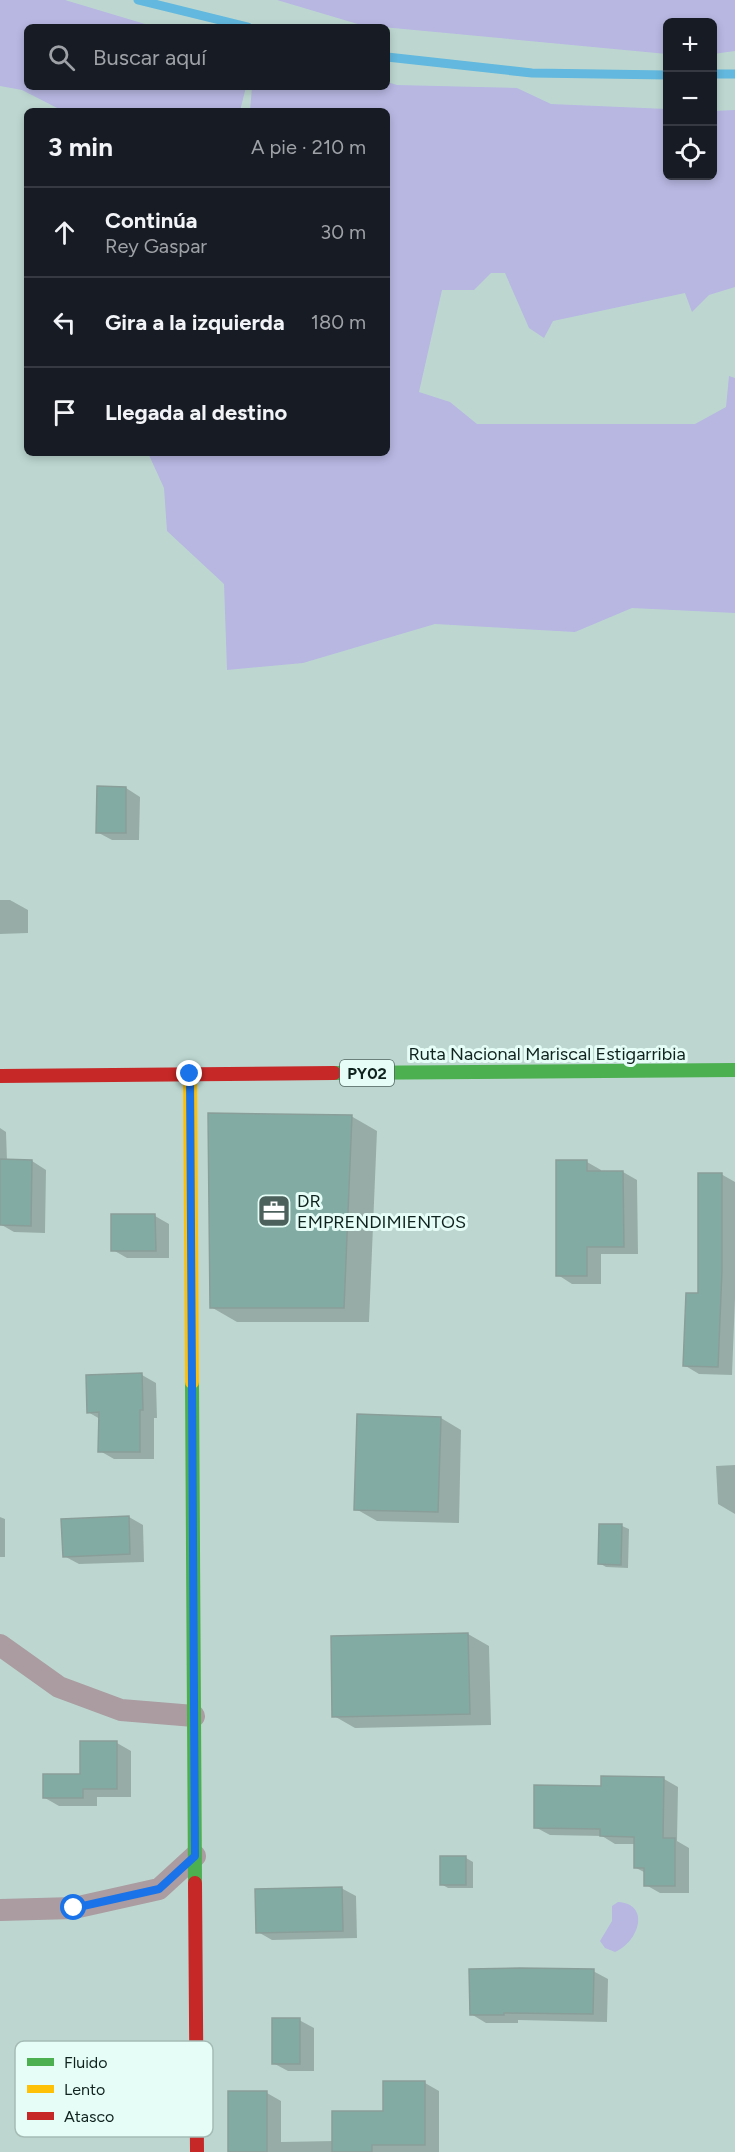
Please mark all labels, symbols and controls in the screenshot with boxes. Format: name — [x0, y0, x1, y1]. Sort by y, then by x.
map controls — [663, 18, 717, 180]
button: + — [663, 18, 717, 72]
search box — [24, 24, 390, 90]
icon: search — [45, 41, 78, 74]
text: Buscar aquí — [93, 44, 206, 71]
button: − — [663, 72, 717, 126]
button: locate — [663, 126, 717, 180]
text: 3 min — [48, 131, 113, 163]
text: A pie · 210 m — [251, 135, 366, 159]
text: Continúa — [105, 207, 198, 234]
icon: ahead — [48, 216, 81, 249]
text: 30 m — [320, 220, 366, 244]
text: Rey Gaspar — [105, 234, 207, 258]
icon: left — [48, 306, 81, 339]
text: Gira a la izquierda — [105, 309, 285, 336]
text: 180 m — [311, 310, 366, 334]
icon: arrive — [48, 396, 81, 429]
text: Llegada al destino — [105, 399, 287, 426]
street label: Ruta Nacional Mariscal Estigarribia — [408, 1043, 686, 1065]
route end — [176, 1060, 202, 1086]
road number: PY02 — [340, 1060, 394, 1086]
place label: DR EMPRENDIMIENTOS — [297, 1190, 466, 1233]
office icon: DR EMPRENDIMIENTOS — [256, 1193, 292, 1229]
route start — [60, 1894, 86, 1920]
legend — [15, 2041, 213, 2137]
text: Fluido — [64, 2053, 108, 2072]
text: Lento — [64, 2080, 105, 2099]
text: Atasco — [64, 2107, 114, 2126]

